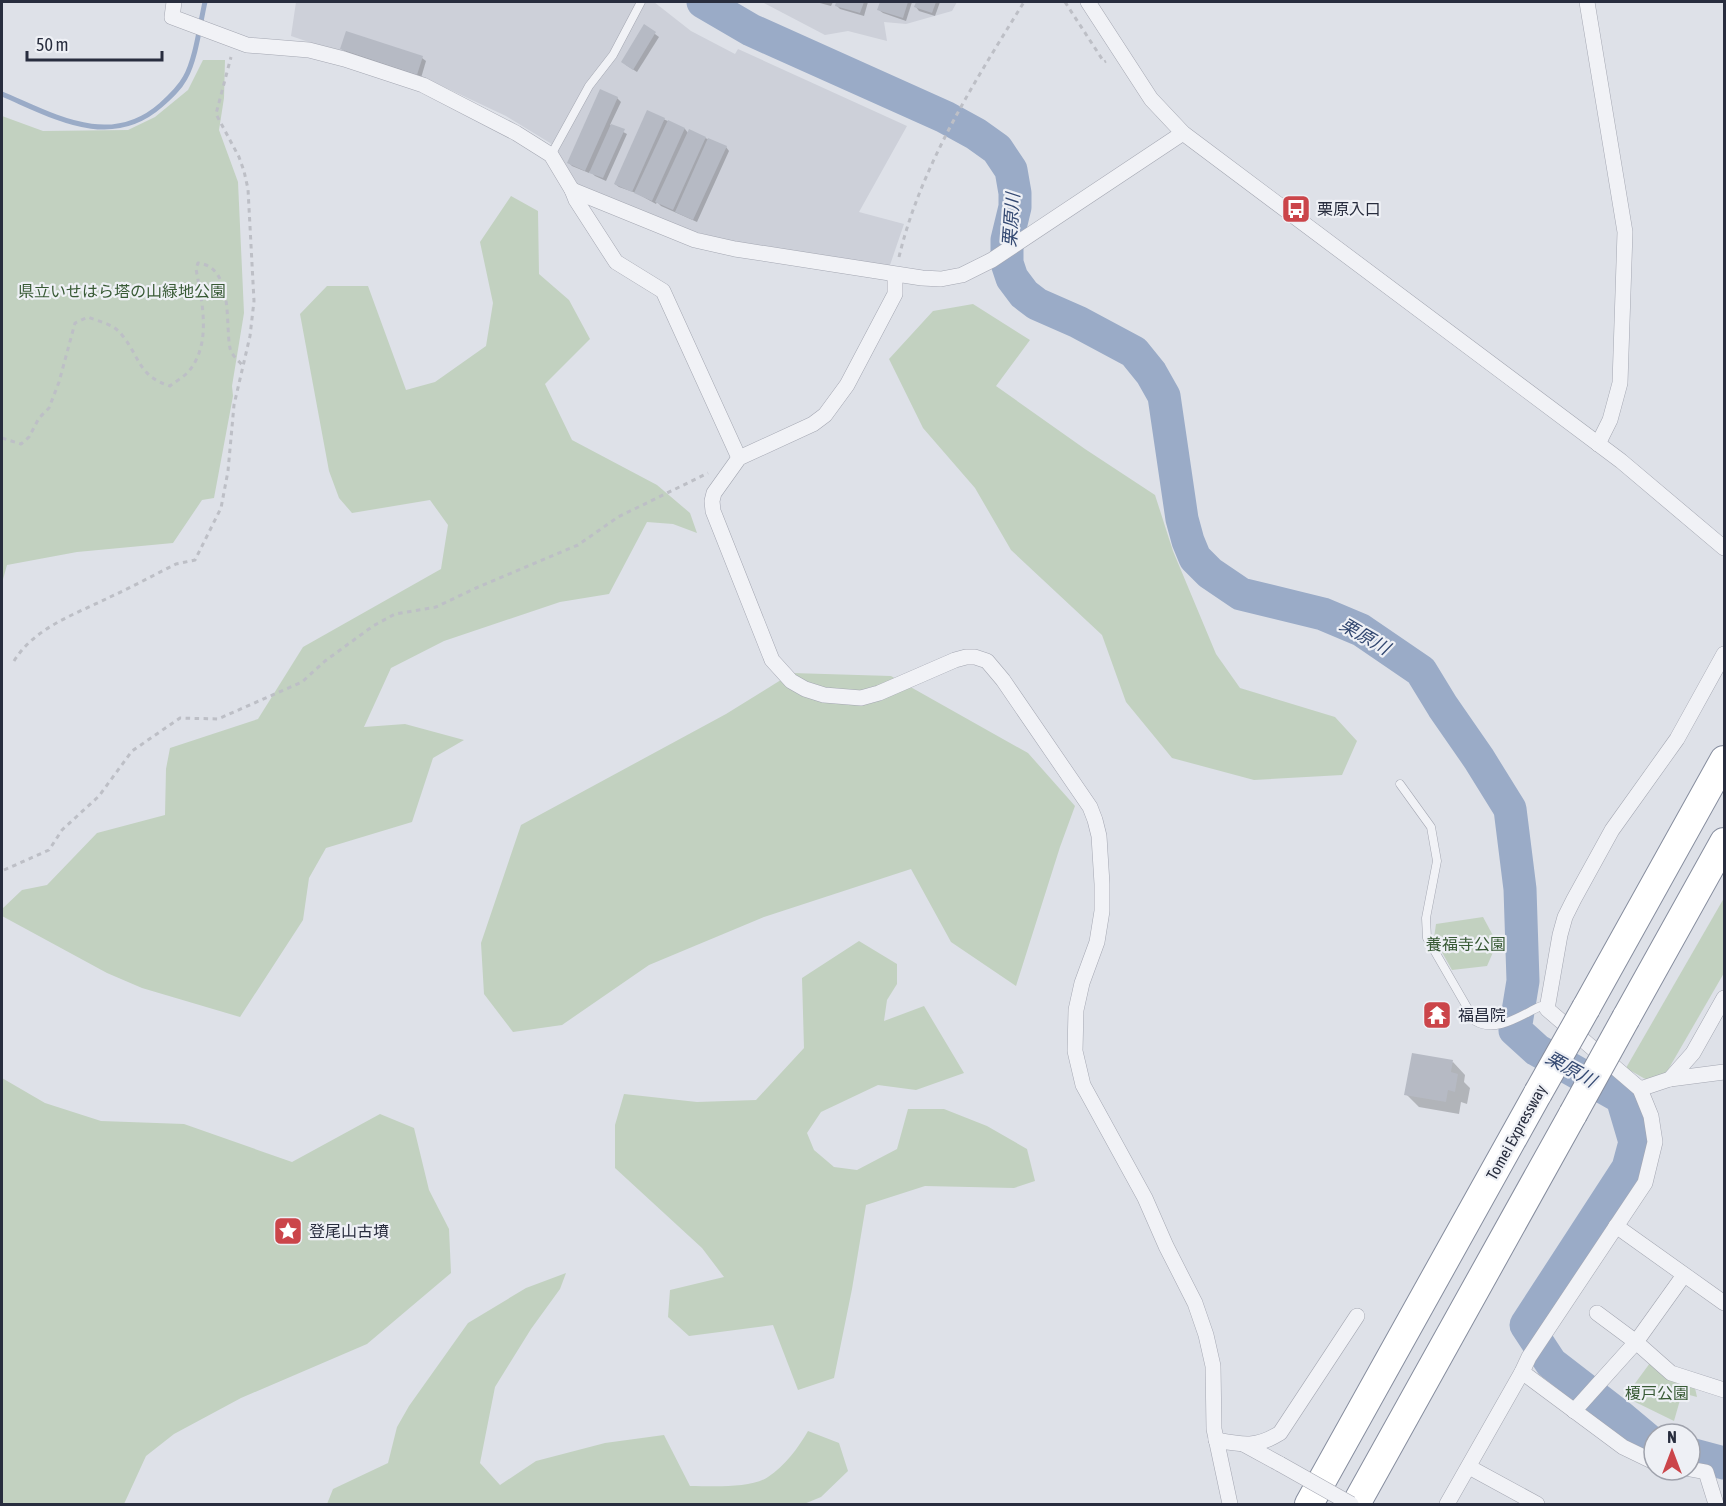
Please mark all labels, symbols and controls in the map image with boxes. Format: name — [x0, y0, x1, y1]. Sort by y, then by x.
scale bar — [27, 24, 162, 62]
text: 50 m — [36, 34, 68, 55]
water label: 栗原川 — [999, 190, 1023, 248]
bus stop icon: 栗原入口 — [1280, 193, 1312, 225]
place label: 栗原入口 — [1317, 200, 1381, 218]
park label: 県立いせはら塔の山緑地公園 — [18, 282, 226, 300]
water label: 栗原川 — [1336, 613, 1395, 660]
park label: 養福寺公園 — [1426, 935, 1506, 953]
temple icon: 福昌院 — [1421, 999, 1453, 1031]
place label: 福昌院 — [1458, 1006, 1506, 1024]
water label: 栗原川 — [1542, 1047, 1601, 1092]
street label: Tomei Expressway — [1482, 1081, 1551, 1183]
place icon: 登尾山古墳 — [272, 1215, 304, 1247]
place label: 登尾山古墳 — [309, 1222, 389, 1240]
park label: 榎戸公園 — [1625, 1384, 1689, 1402]
north arrow — [1642, 1422, 1702, 1482]
text: N — [1667, 1428, 1677, 1446]

